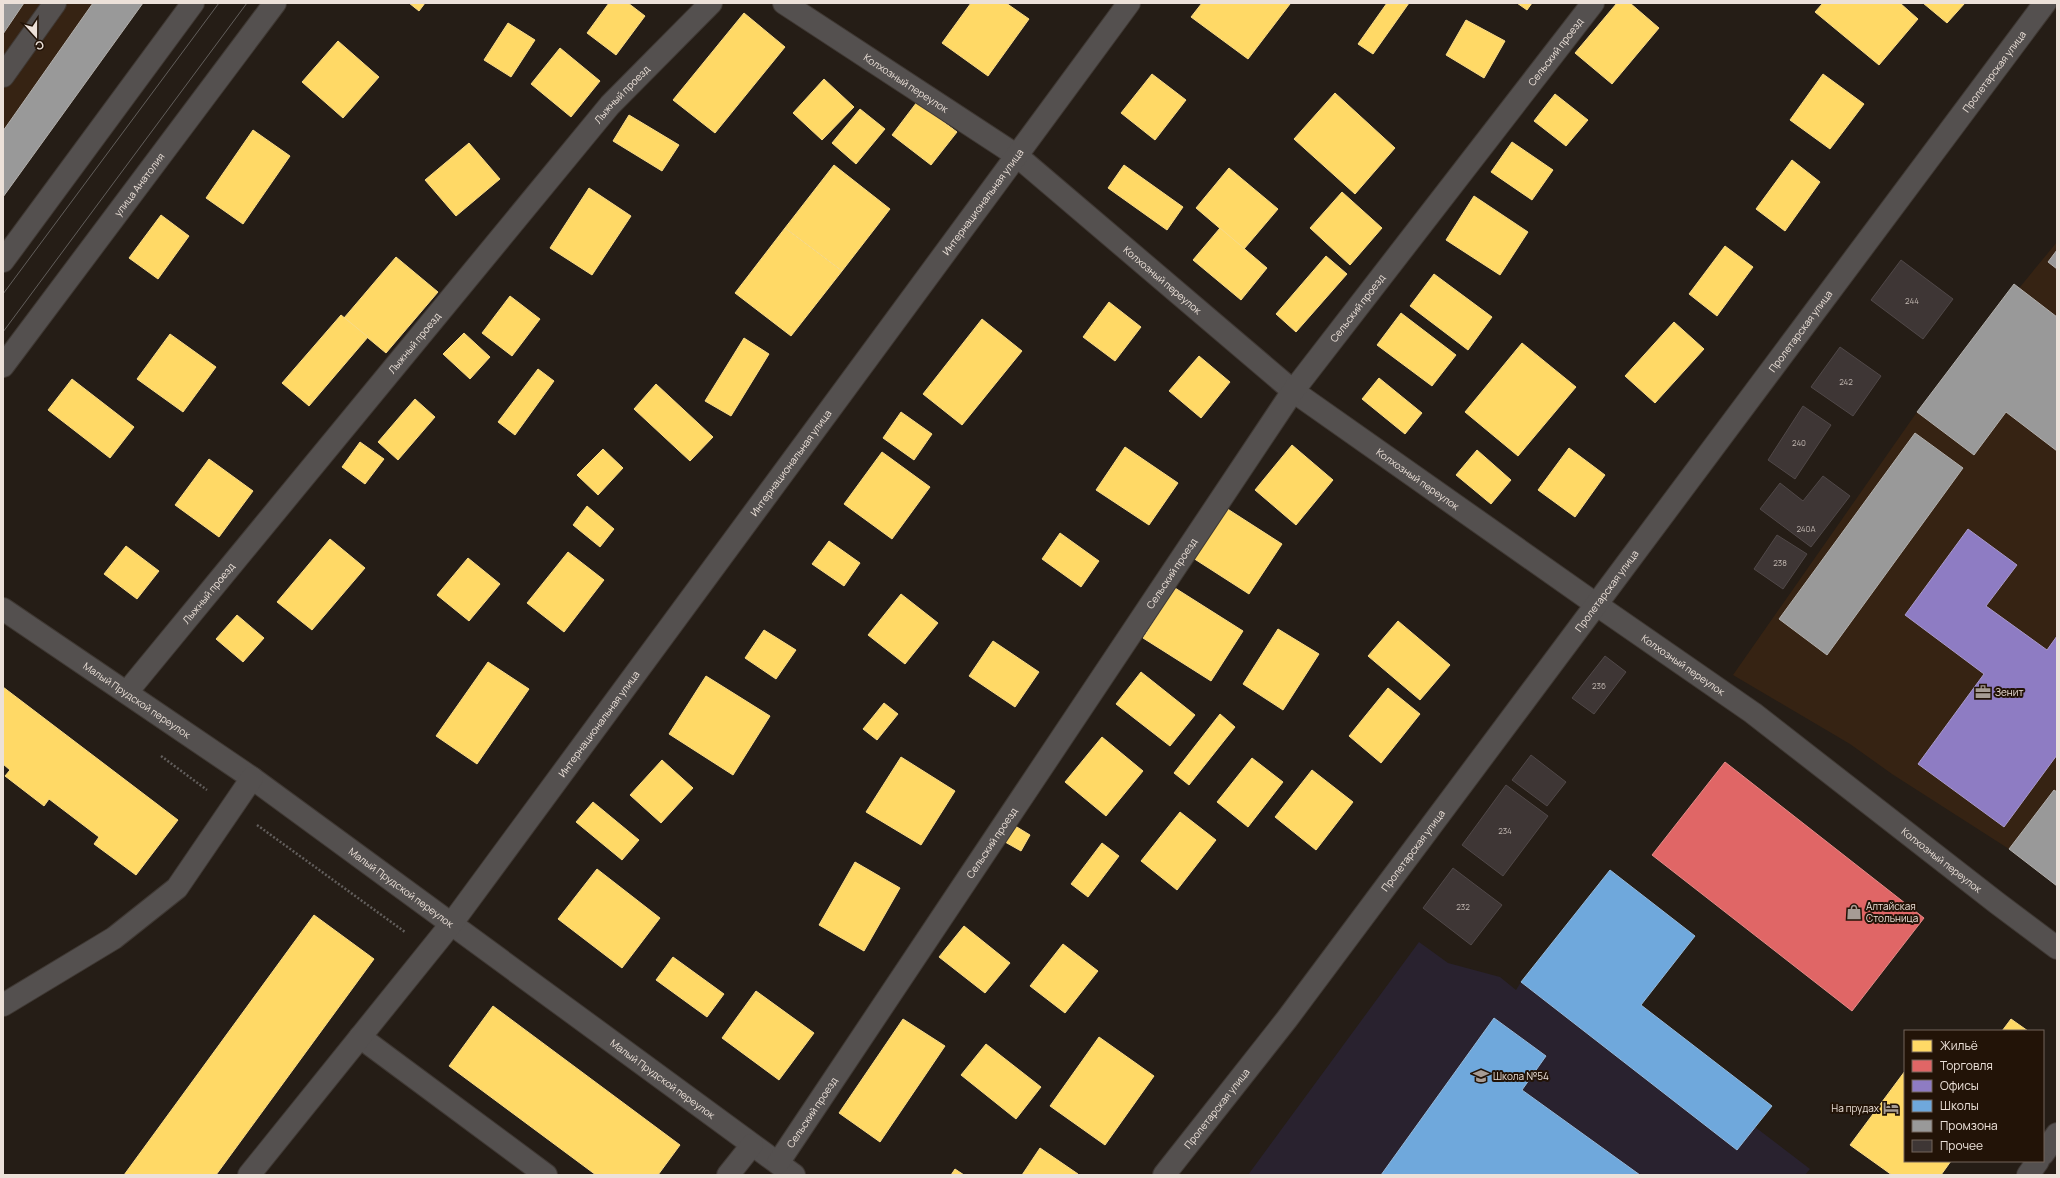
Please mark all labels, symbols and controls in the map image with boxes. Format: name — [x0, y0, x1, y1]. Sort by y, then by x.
street label: Сельский проезд — [1525, 15, 1586, 88]
north arrow — [16, 16, 56, 56]
street label: Пролетарская улица — [1959, 28, 2029, 115]
text: С — [33, 37, 46, 54]
street label: Колхозный переулок — [861, 50, 952, 116]
street label: Лыжный проезд — [591, 62, 653, 126]
street label: Интернациональная улица — [939, 146, 1026, 258]
street label: улица Анатолия — [111, 150, 168, 219]
street label: Колхозный переулок — [1121, 243, 1205, 318]
street label: Сельский проезд — [1326, 271, 1388, 345]
street label: Пролетарская улица — [1765, 287, 1835, 375]
house number: 244 — [1905, 295, 1919, 306]
street label: Лыжный проезд — [385, 309, 444, 376]
house number: 242 — [1839, 376, 1853, 387]
street label: Интернациональная улица — [747, 407, 834, 519]
house number: 240 — [1792, 437, 1806, 448]
street label: Колхозный переулок — [1374, 445, 1463, 514]
house number: 240А — [1796, 523, 1816, 534]
street label: Сельский проезд — [1143, 535, 1200, 611]
street label: Пролетарская улица — [1571, 547, 1642, 634]
house number: 238 — [1773, 557, 1787, 568]
street label: Лыжный проезд — [179, 560, 238, 627]
street label: Колхозный переулок — [1639, 631, 1729, 699]
street label: Малый Прудской переулок — [81, 659, 194, 742]
street label: Интернациональная улица — [555, 668, 642, 780]
house number: 236 — [1592, 680, 1606, 691]
office icon: Зенит — [1974, 683, 1992, 701]
place label: Зенит — [1995, 685, 2023, 699]
street label: Сельский проезд — [963, 805, 1020, 881]
street label: Пролетарская улица — [1378, 807, 1448, 894]
street label: Колхозный переулок — [1899, 824, 1986, 896]
house number: 234 — [1498, 825, 1512, 836]
street label: Малый Прудской переулок — [346, 844, 457, 931]
place label: Алтайская Стольница — [1866, 899, 1918, 925]
house number: 232 — [1456, 901, 1470, 912]
shop icon: Алтайская Стольница — [1845, 903, 1863, 921]
legend — [1904, 1030, 2044, 1162]
street label: Малый Прудской переулок — [607, 1036, 719, 1123]
text: Жильё — [1940, 1037, 1978, 1054]
text: Торговля — [1940, 1057, 1993, 1074]
street label: Пролетарская улица — [1181, 1065, 1253, 1151]
school or university icon: Школа №54 — [1472, 1067, 1490, 1085]
place label: Школа №54 — [1493, 1069, 1549, 1083]
street label: Сельский проезд — [783, 1074, 841, 1150]
text: Офисы — [1940, 1077, 1979, 1094]
text: Школы — [1940, 1097, 1979, 1114]
hotel icon: На прудах — [1882, 1099, 1900, 1117]
place label: На прудах — [1831, 1101, 1880, 1115]
text: Промзона — [1940, 1117, 1998, 1134]
text: Прочее — [1940, 1137, 1983, 1154]

